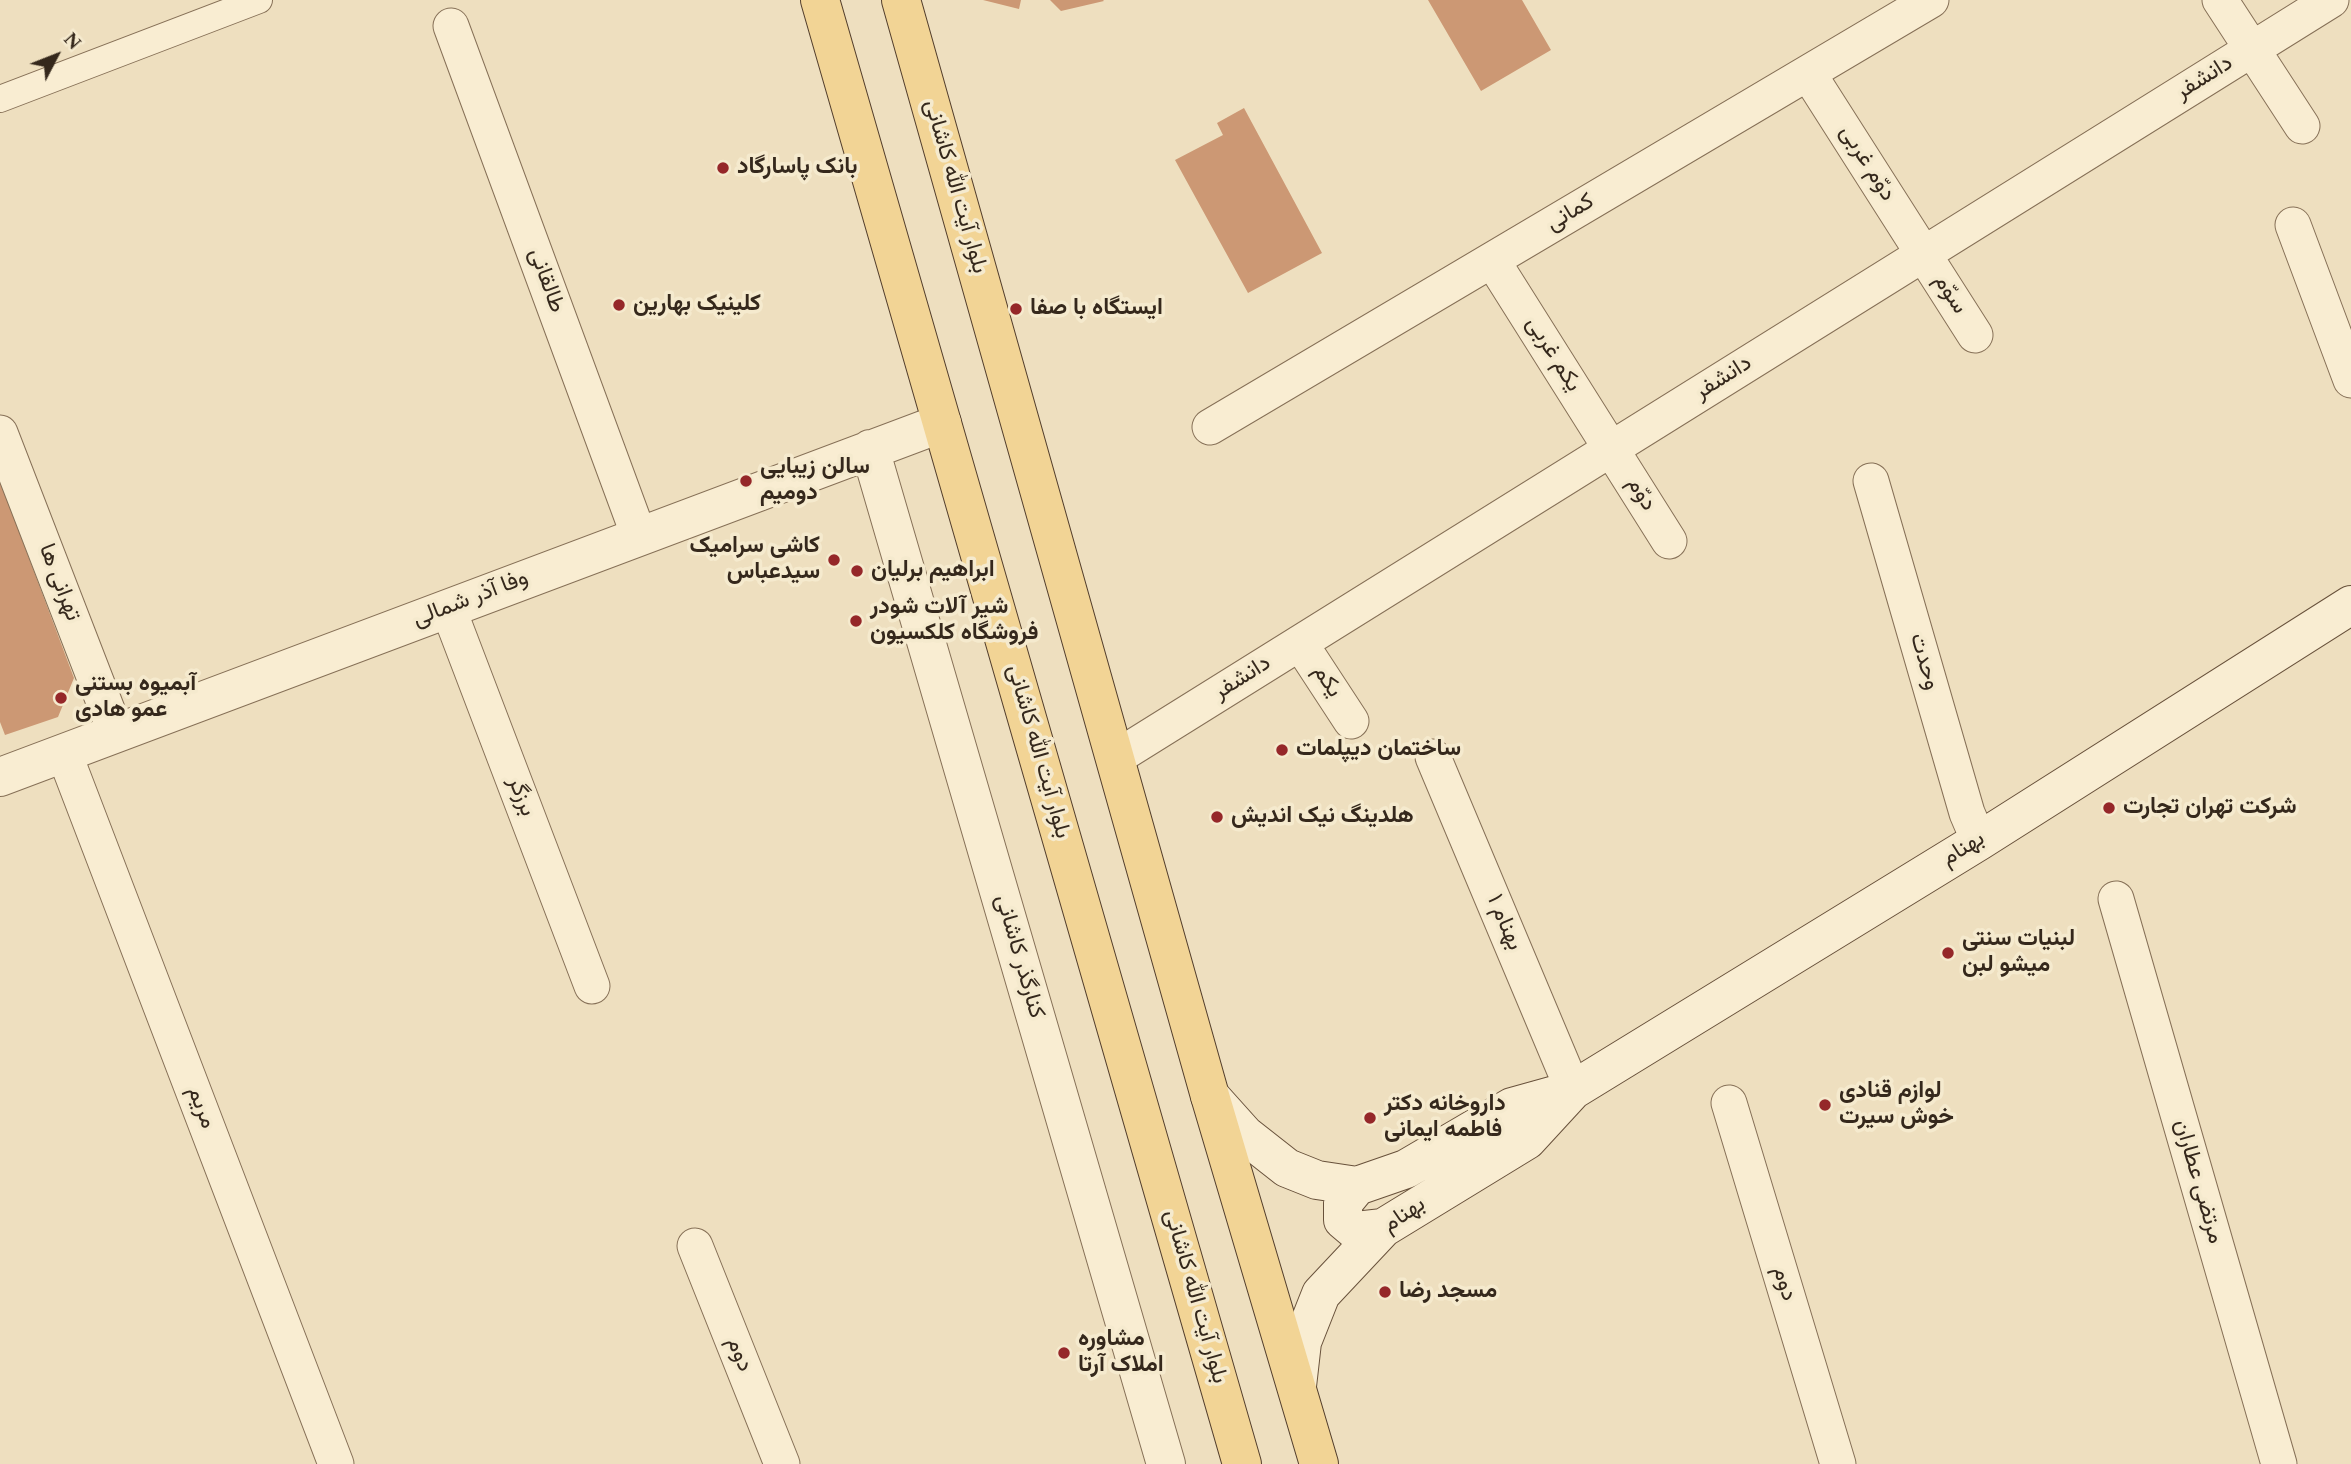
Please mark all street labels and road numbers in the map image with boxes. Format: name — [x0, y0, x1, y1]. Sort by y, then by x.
street label: دانشفر — [2171, 51, 2239, 107]
street label: بلوار آیت الله کاشانی — [916, 97, 992, 277]
street label: دوّم غربی — [1832, 121, 1900, 207]
street label: کمانی — [1542, 189, 1600, 239]
street label: طالقانی — [521, 245, 569, 317]
street label: سوّم — [1926, 270, 1972, 320]
street label: یکم غربی — [1518, 312, 1586, 398]
street label: دانشفر — [1690, 351, 1758, 407]
street label: دوّم — [1619, 473, 1661, 517]
street label: تهرانی ها — [31, 541, 85, 625]
street label: وفا آذر شمالی — [409, 565, 533, 635]
street label: وحدت — [1902, 630, 1944, 694]
street label: دانشفر — [1209, 651, 1277, 707]
street label: یکم — [1305, 660, 1347, 704]
street label: بلوار آیت الله کاشانی — [999, 662, 1075, 842]
street label: برزگر — [500, 773, 540, 821]
street label: بهنام — [1937, 826, 1991, 874]
street label: بهنام ۱ — [1479, 891, 1527, 955]
street label: کنارگذر کاشانی — [987, 892, 1049, 1022]
street label: مریم — [179, 1083, 221, 1133]
street label: مرتضی عطاران — [2166, 1117, 2228, 1247]
street label: بهنام — [1378, 1192, 1432, 1240]
street label: بلوار آیت الله کاشانی — [1156, 1207, 1232, 1387]
street label: دوم — [1765, 1263, 1801, 1305]
street label: دوم — [719, 1334, 757, 1376]

